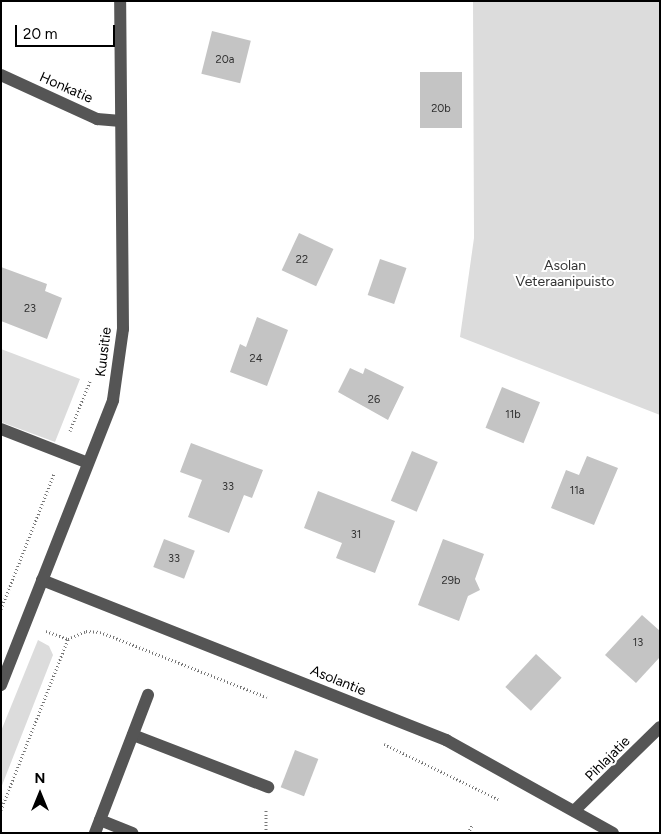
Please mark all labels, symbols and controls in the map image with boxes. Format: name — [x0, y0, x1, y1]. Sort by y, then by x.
scale bar — [18, 15, 118, 47]
text: 20 m — [23, 25, 57, 43]
house number: 20a — [216, 53, 234, 67]
street label: Honkatie — [37, 69, 95, 107]
house number: 20b — [431, 102, 451, 116]
house number: 22 — [296, 253, 308, 267]
park label: Asolan Veteraanipuisto — [516, 258, 614, 290]
house number: 23 — [24, 302, 36, 316]
street label: Kuusitie — [93, 326, 115, 378]
house number: 24 — [250, 352, 262, 366]
house number: 26 — [368, 393, 380, 407]
house number: 11b — [505, 408, 521, 422]
house number: 33 — [222, 480, 234, 494]
house number: 11a — [570, 484, 584, 498]
house number: 31 — [351, 528, 361, 542]
house number: 33 — [168, 552, 180, 566]
house number: 29b — [442, 574, 460, 588]
house number: 13 — [633, 636, 643, 650]
street label: Asolantie — [308, 662, 368, 700]
street label: Pihlajatie — [582, 733, 634, 785]
north arrow — [15, 769, 65, 819]
text: N — [35, 770, 45, 787]

